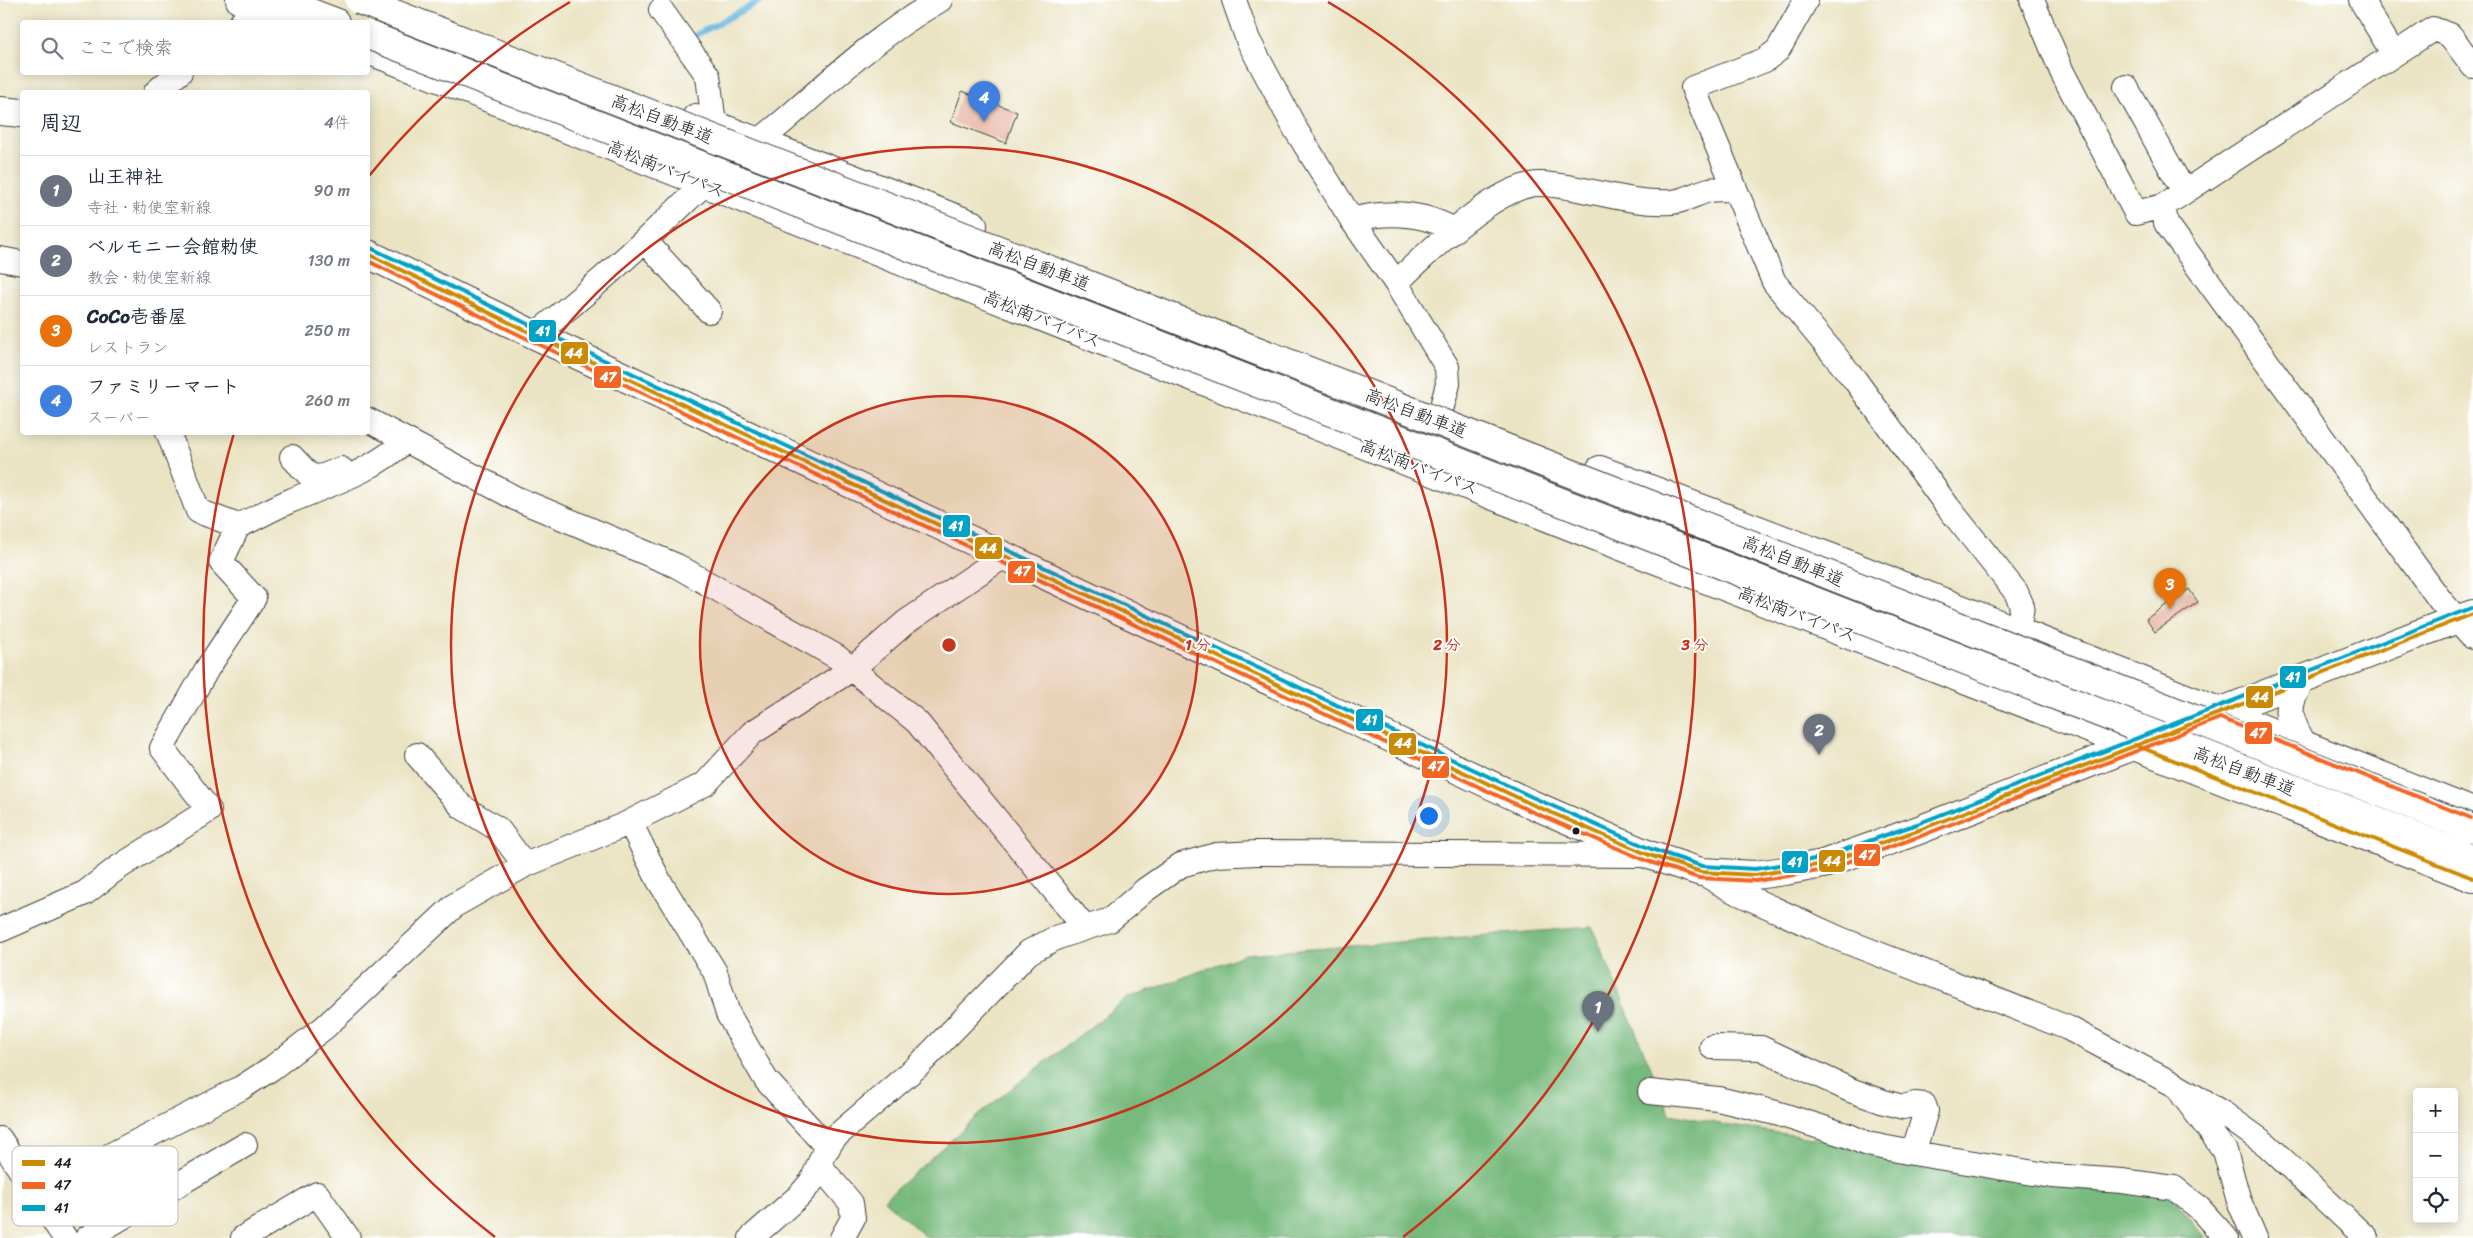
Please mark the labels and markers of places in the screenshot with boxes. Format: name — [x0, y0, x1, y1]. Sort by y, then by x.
pin: 4 — [968, 81, 1000, 122]
pin: 3 — [2154, 568, 2186, 609]
centre of rings — [940, 636, 958, 654]
pin: 2 — [1803, 714, 1835, 755]
unlabelled marker — [1571, 826, 1581, 836]
pin: 1 — [1582, 991, 1614, 1032]

